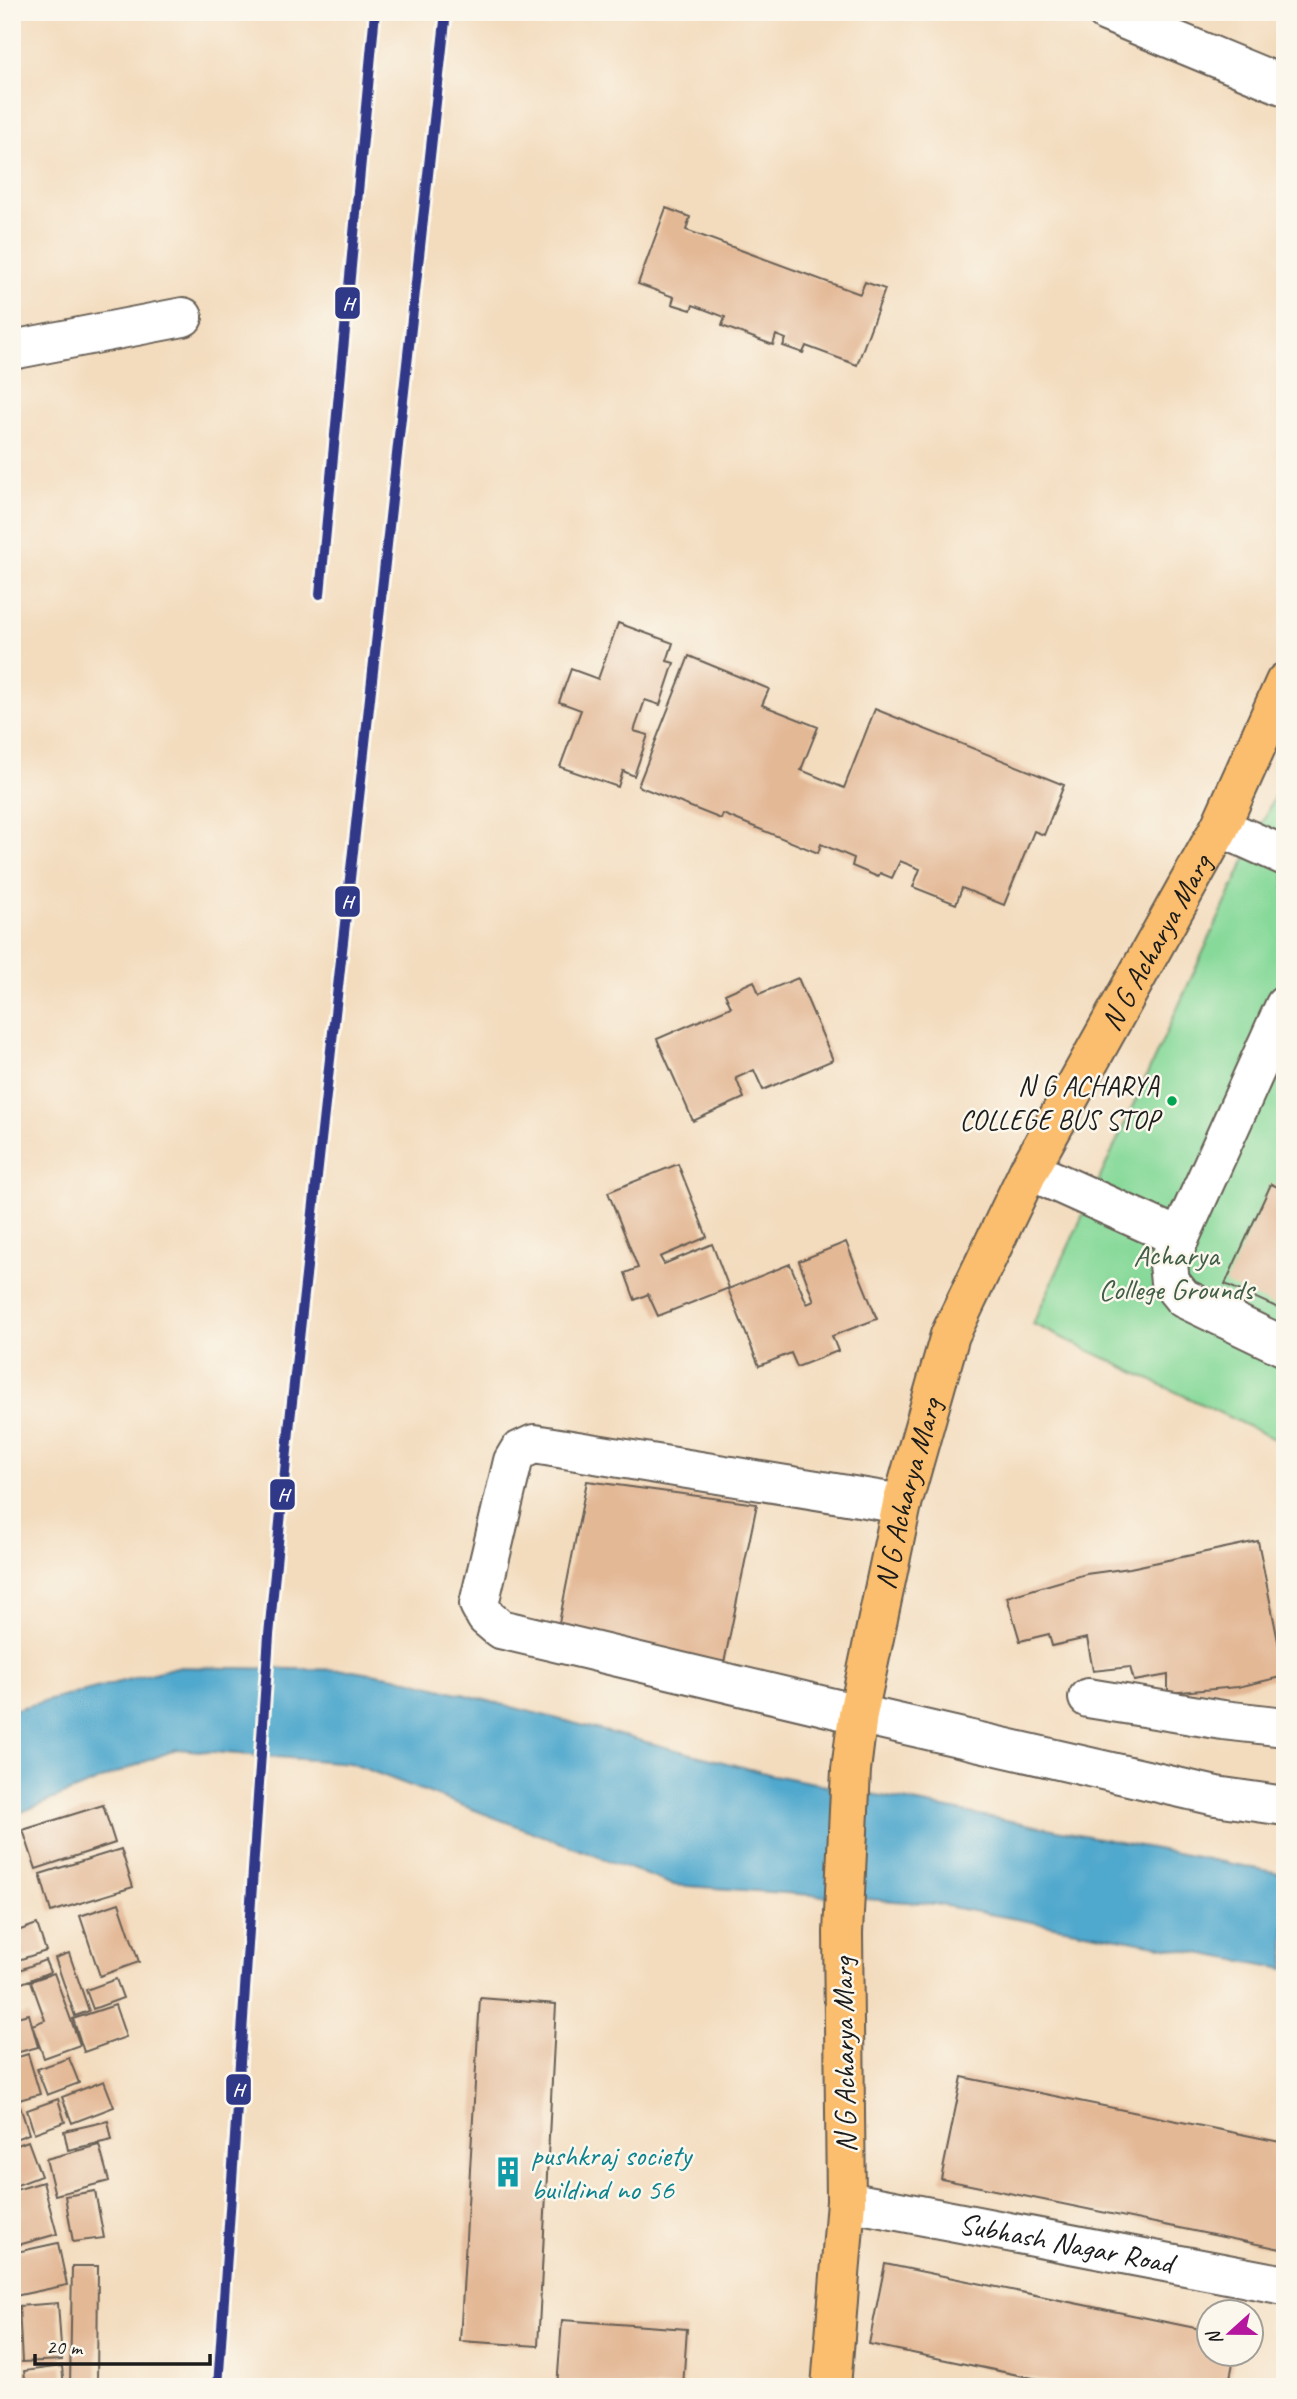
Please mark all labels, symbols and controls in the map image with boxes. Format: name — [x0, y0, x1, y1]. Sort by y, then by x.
line badge: H — [334, 286, 361, 320]
text: H — [343, 292, 358, 316]
street label: N G Acharya Marg — [1092, 846, 1221, 1037]
line badge: H — [334, 885, 361, 918]
text: H — [342, 890, 357, 914]
place label: N G ACHARYA COLLEGE BUS STOP — [959, 1068, 1163, 1137]
marker: N G ACHARYA COLLEGE BUS STOP — [1165, 1094, 1179, 1108]
park label: Acharya College Grounds — [1099, 1236, 1256, 1308]
street label: N G Acharya Marg — [866, 1392, 951, 1593]
line badge: H — [269, 1478, 296, 1511]
text: H — [278, 1483, 293, 1507]
street label: N G Acharya Marg — [823, 1955, 865, 2153]
line badge: H — [225, 2073, 252, 2106]
text: H — [233, 2078, 248, 2102]
place label: pushkraj society buildind no 56 — [531, 2136, 694, 2208]
building icon: pushkraj society buildind no 56 — [491, 2155, 525, 2189]
street label: Subhash Nagar Road — [956, 2204, 1180, 2283]
north arrow — [1196, 2298, 1266, 2368]
scale bar — [35, 2322, 210, 2366]
text: N — [1201, 2326, 1228, 2349]
text: 20 m — [46, 2334, 84, 2360]

